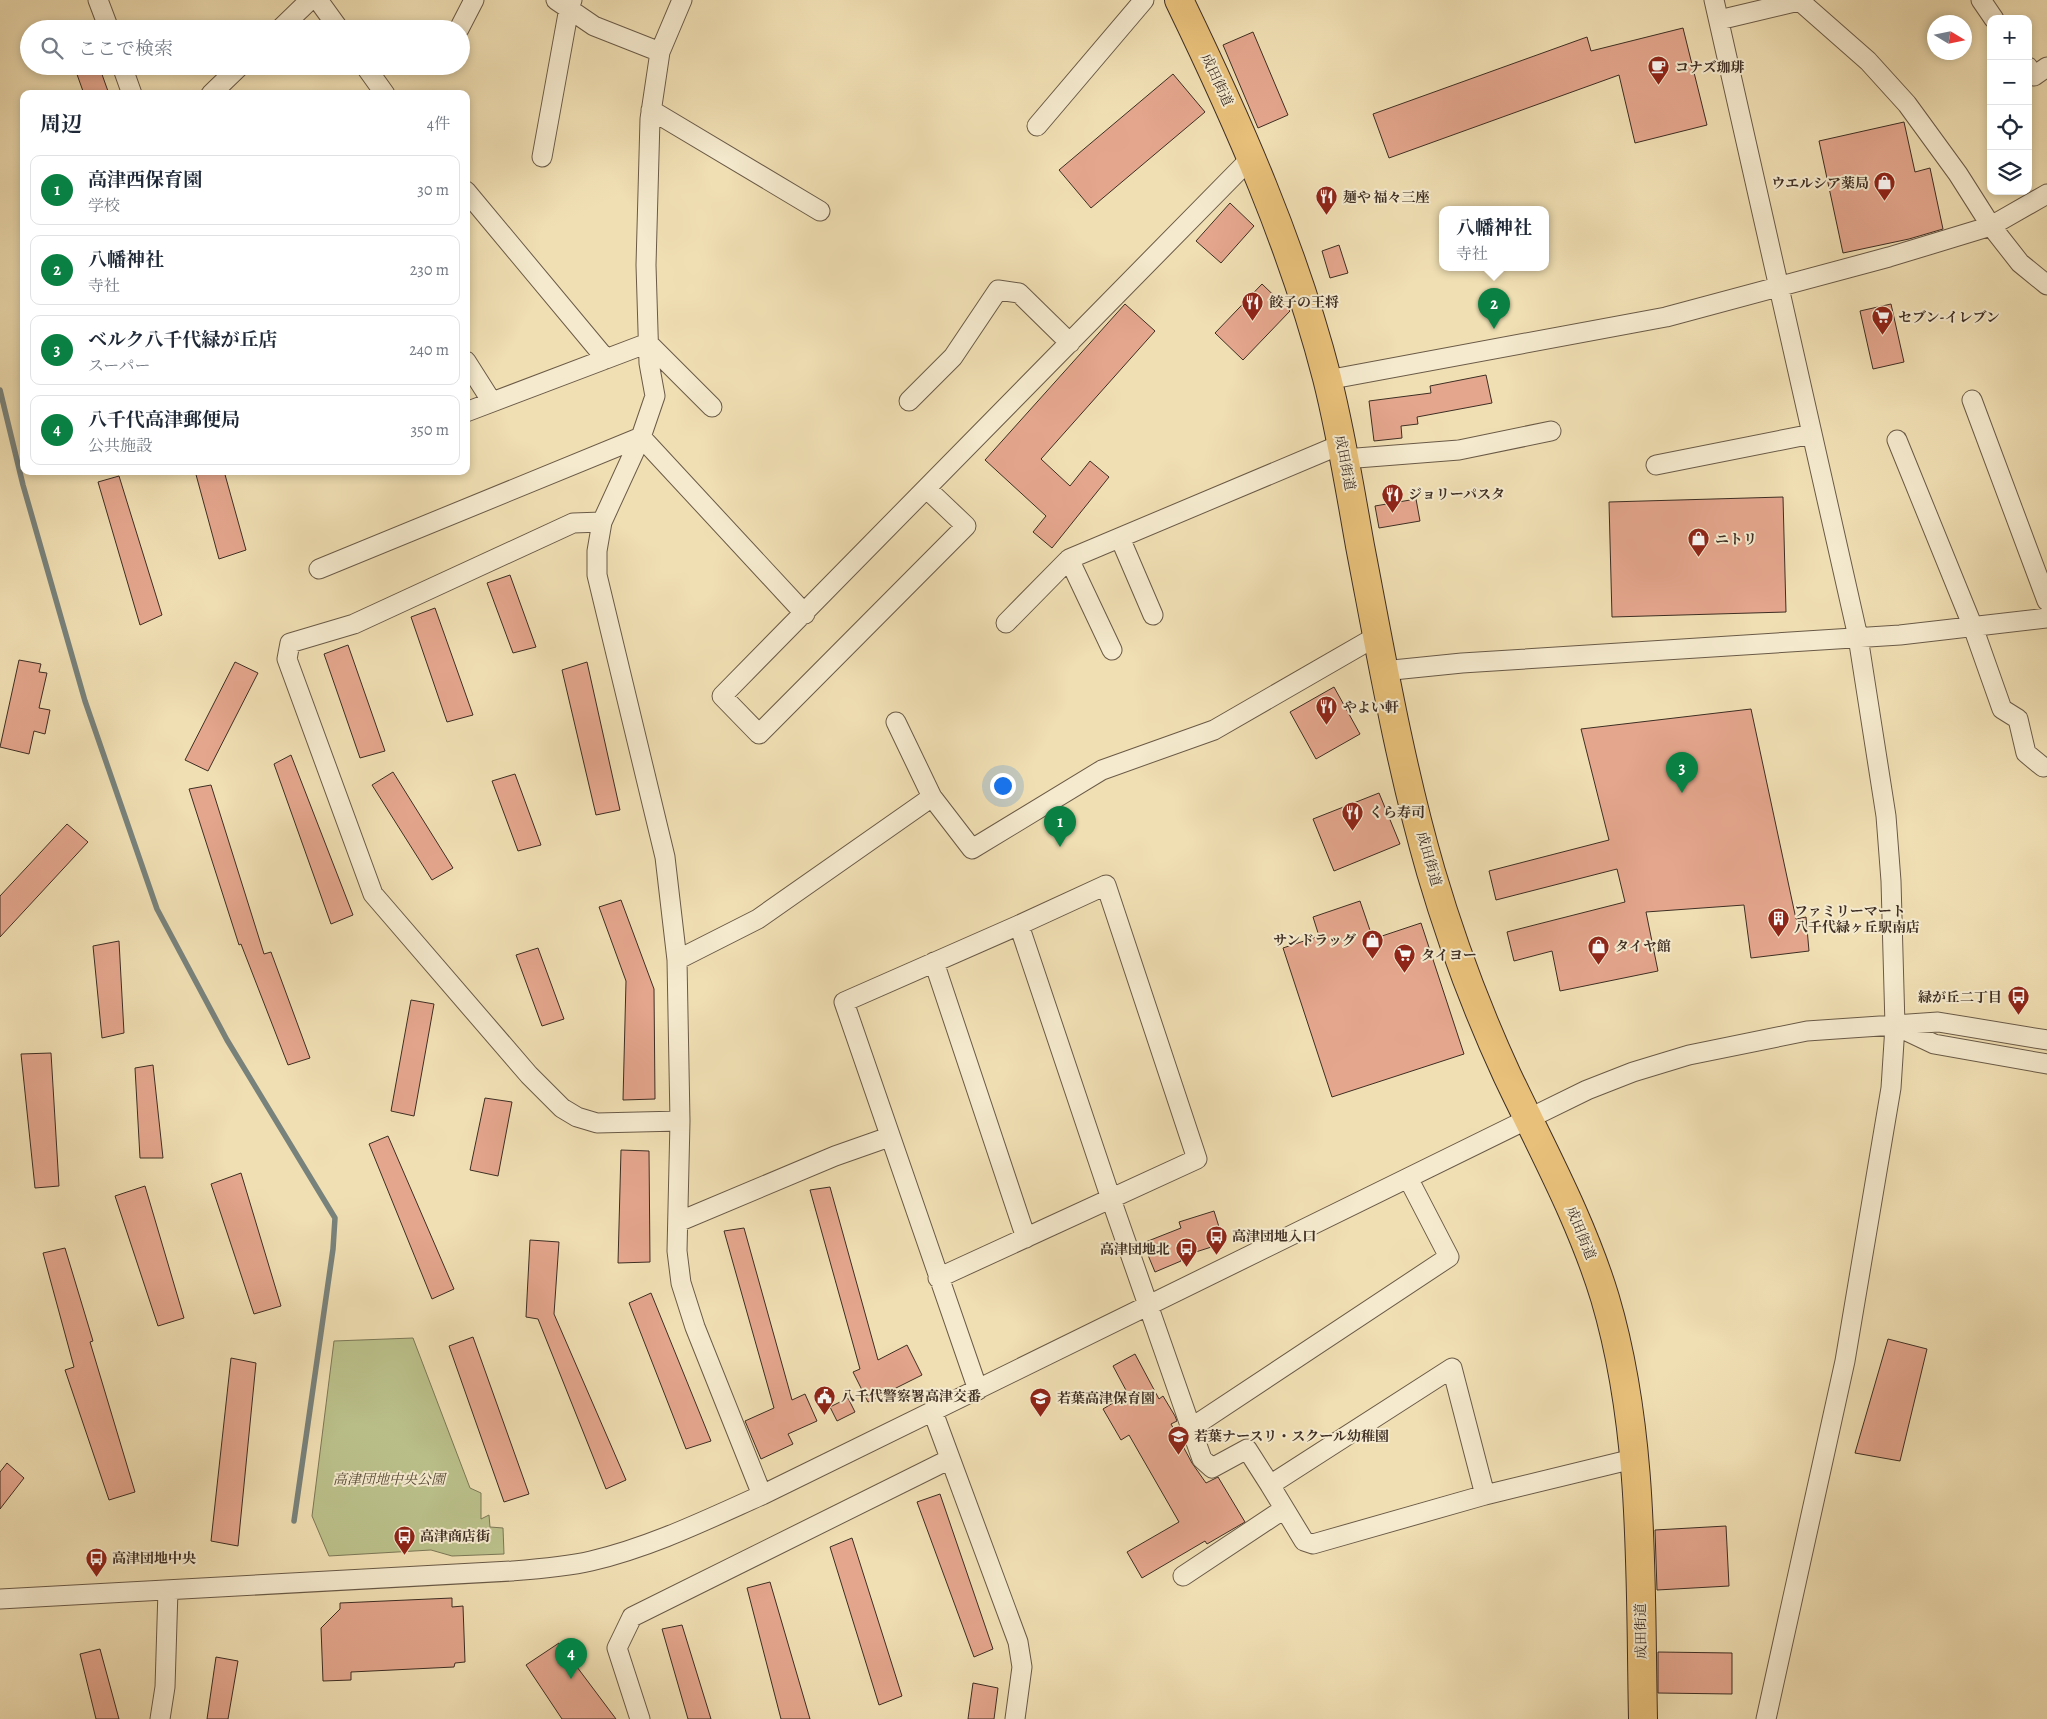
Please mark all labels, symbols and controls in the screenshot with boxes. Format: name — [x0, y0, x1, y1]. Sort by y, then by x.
north arrow — [1927, 15, 1972, 60]
map controls — [1987, 15, 2032, 195]
button: + — [1987, 15, 2032, 60]
search box — [20, 20, 470, 75]
icon: search — [38, 34, 66, 62]
text: ここで検索 — [78, 36, 173, 62]
street label: 成田街道 — [1197, 51, 1237, 109]
cafe icon: コナズ珈琲 — [1647, 55, 1671, 86]
place label: コナズ珈琲 — [1675, 58, 1744, 77]
button: − — [1987, 60, 2032, 105]
button: locate — [1987, 105, 2032, 150]
text: 周辺 — [40, 110, 82, 138]
text: 4件 — [427, 113, 450, 135]
button: layers — [1987, 150, 2032, 195]
text: 高津西保育園 — [88, 167, 202, 193]
shop icon: ウエルシア薬局 — [1873, 171, 1897, 202]
place label: ウエルシア薬局 — [1771, 174, 1869, 193]
text: 1 — [54, 179, 60, 201]
text: 30 m — [417, 179, 449, 201]
restaurant icon: 麺や 福々三座 — [1315, 185, 1339, 216]
place label: 麺や 福々三座 — [1343, 188, 1429, 207]
text: 学校 — [88, 195, 120, 217]
popup — [1439, 206, 1549, 271]
text: 八幡神社 — [1456, 215, 1532, 241]
text: 寺社 — [1456, 243, 1488, 265]
text: 八幡神社 — [88, 247, 164, 273]
text: 2 — [53, 259, 61, 281]
text: 230 m — [410, 259, 449, 281]
text: 寺社 — [88, 275, 120, 297]
pin: 2 — [1478, 288, 1510, 329]
restaurant icon: 餃子の王将 — [1241, 290, 1265, 321]
place label: 餃子の王将 — [1269, 293, 1339, 312]
supermarket icon: セブン-イレブン — [1870, 305, 1894, 336]
place label: セブン-イレブン — [1898, 308, 2000, 327]
text: ベルク八千代緑が丘店 — [88, 327, 278, 353]
text: 3 — [54, 339, 60, 361]
text: 240 m — [409, 339, 449, 361]
text: スーパー — [88, 355, 150, 377]
text: 八千代高津郵便局 — [88, 407, 240, 433]
text: 4 — [53, 419, 61, 441]
text: 350 m — [410, 419, 449, 441]
street label: 成田街道 — [1330, 434, 1360, 492]
text: 公共施設 — [88, 435, 152, 457]
restaurant icon: ジョリーパスタ — [1380, 482, 1404, 513]
place label: ジョリーパスタ — [1408, 485, 1505, 504]
shop icon: ニトリ — [1687, 527, 1711, 558]
place label: ニトリ — [1715, 530, 1757, 549]
restaurant icon: やよい軒 — [1315, 695, 1339, 726]
place label: やよい軒 — [1343, 698, 1399, 717]
pin: 3 — [1666, 752, 1698, 793]
your location — [990, 773, 1016, 799]
restaurant icon: くら寿司 — [1341, 800, 1365, 831]
place label: くら寿司 — [1369, 803, 1425, 822]
pin: 1 — [1044, 806, 1076, 847]
street label: 成田街道 — [1412, 829, 1446, 889]
place label: ファミリーマート 八千代緑ヶ丘駅南店 — [1794, 902, 1920, 937]
building icon: ファミリーマート 八千代緑ヶ丘駅南店 — [1766, 907, 1790, 938]
shop icon: サンドラッグ — [1360, 928, 1384, 959]
place label: サンドラッグ — [1273, 931, 1356, 950]
shop icon: タイヤ館 — [1587, 934, 1611, 965]
place label: タイヤ館 — [1615, 937, 1671, 956]
supermarket icon: タイヨー — [1393, 943, 1417, 974]
place label: タイヨー — [1421, 946, 1477, 965]
bus stop icon: 緑が丘二丁目 — [2006, 985, 2030, 1016]
place label: 緑が丘二丁目 — [1918, 988, 2002, 1007]
street label: 成田街道 — [1562, 1203, 1600, 1263]
bus stop icon: 高津団地入口 — [1204, 1224, 1228, 1255]
place label: 高津団地入口 — [1232, 1227, 1316, 1246]
bus stop icon: 高津団地北 — [1174, 1237, 1198, 1268]
place label: 高津団地北 — [1100, 1240, 1170, 1259]
public building icon: 八千代警察署高津交番 — [813, 1384, 837, 1415]
school or university icon: 若葉高津保育園 — [1029, 1386, 1053, 1417]
place label: 八千代警察署高津交番 — [841, 1387, 981, 1406]
place label: 若葉高津保育園 — [1057, 1389, 1155, 1408]
school or university icon: 若葉ナースリ・スクール幼稚園 — [1166, 1424, 1190, 1455]
place label: 若葉ナースリ・スクール幼稚園 — [1194, 1427, 1389, 1446]
park label: 高津団地中央公園 — [333, 1470, 447, 1489]
bus stop icon: 高津商店街 — [392, 1524, 416, 1555]
place label: 高津商店街 — [420, 1527, 490, 1546]
bus stop icon: 高津団地中央 — [84, 1546, 108, 1577]
place label: 高津団地中央 — [112, 1549, 196, 1568]
street label: 成田街道 — [1631, 1603, 1651, 1659]
pin: 4 — [555, 1638, 587, 1679]

